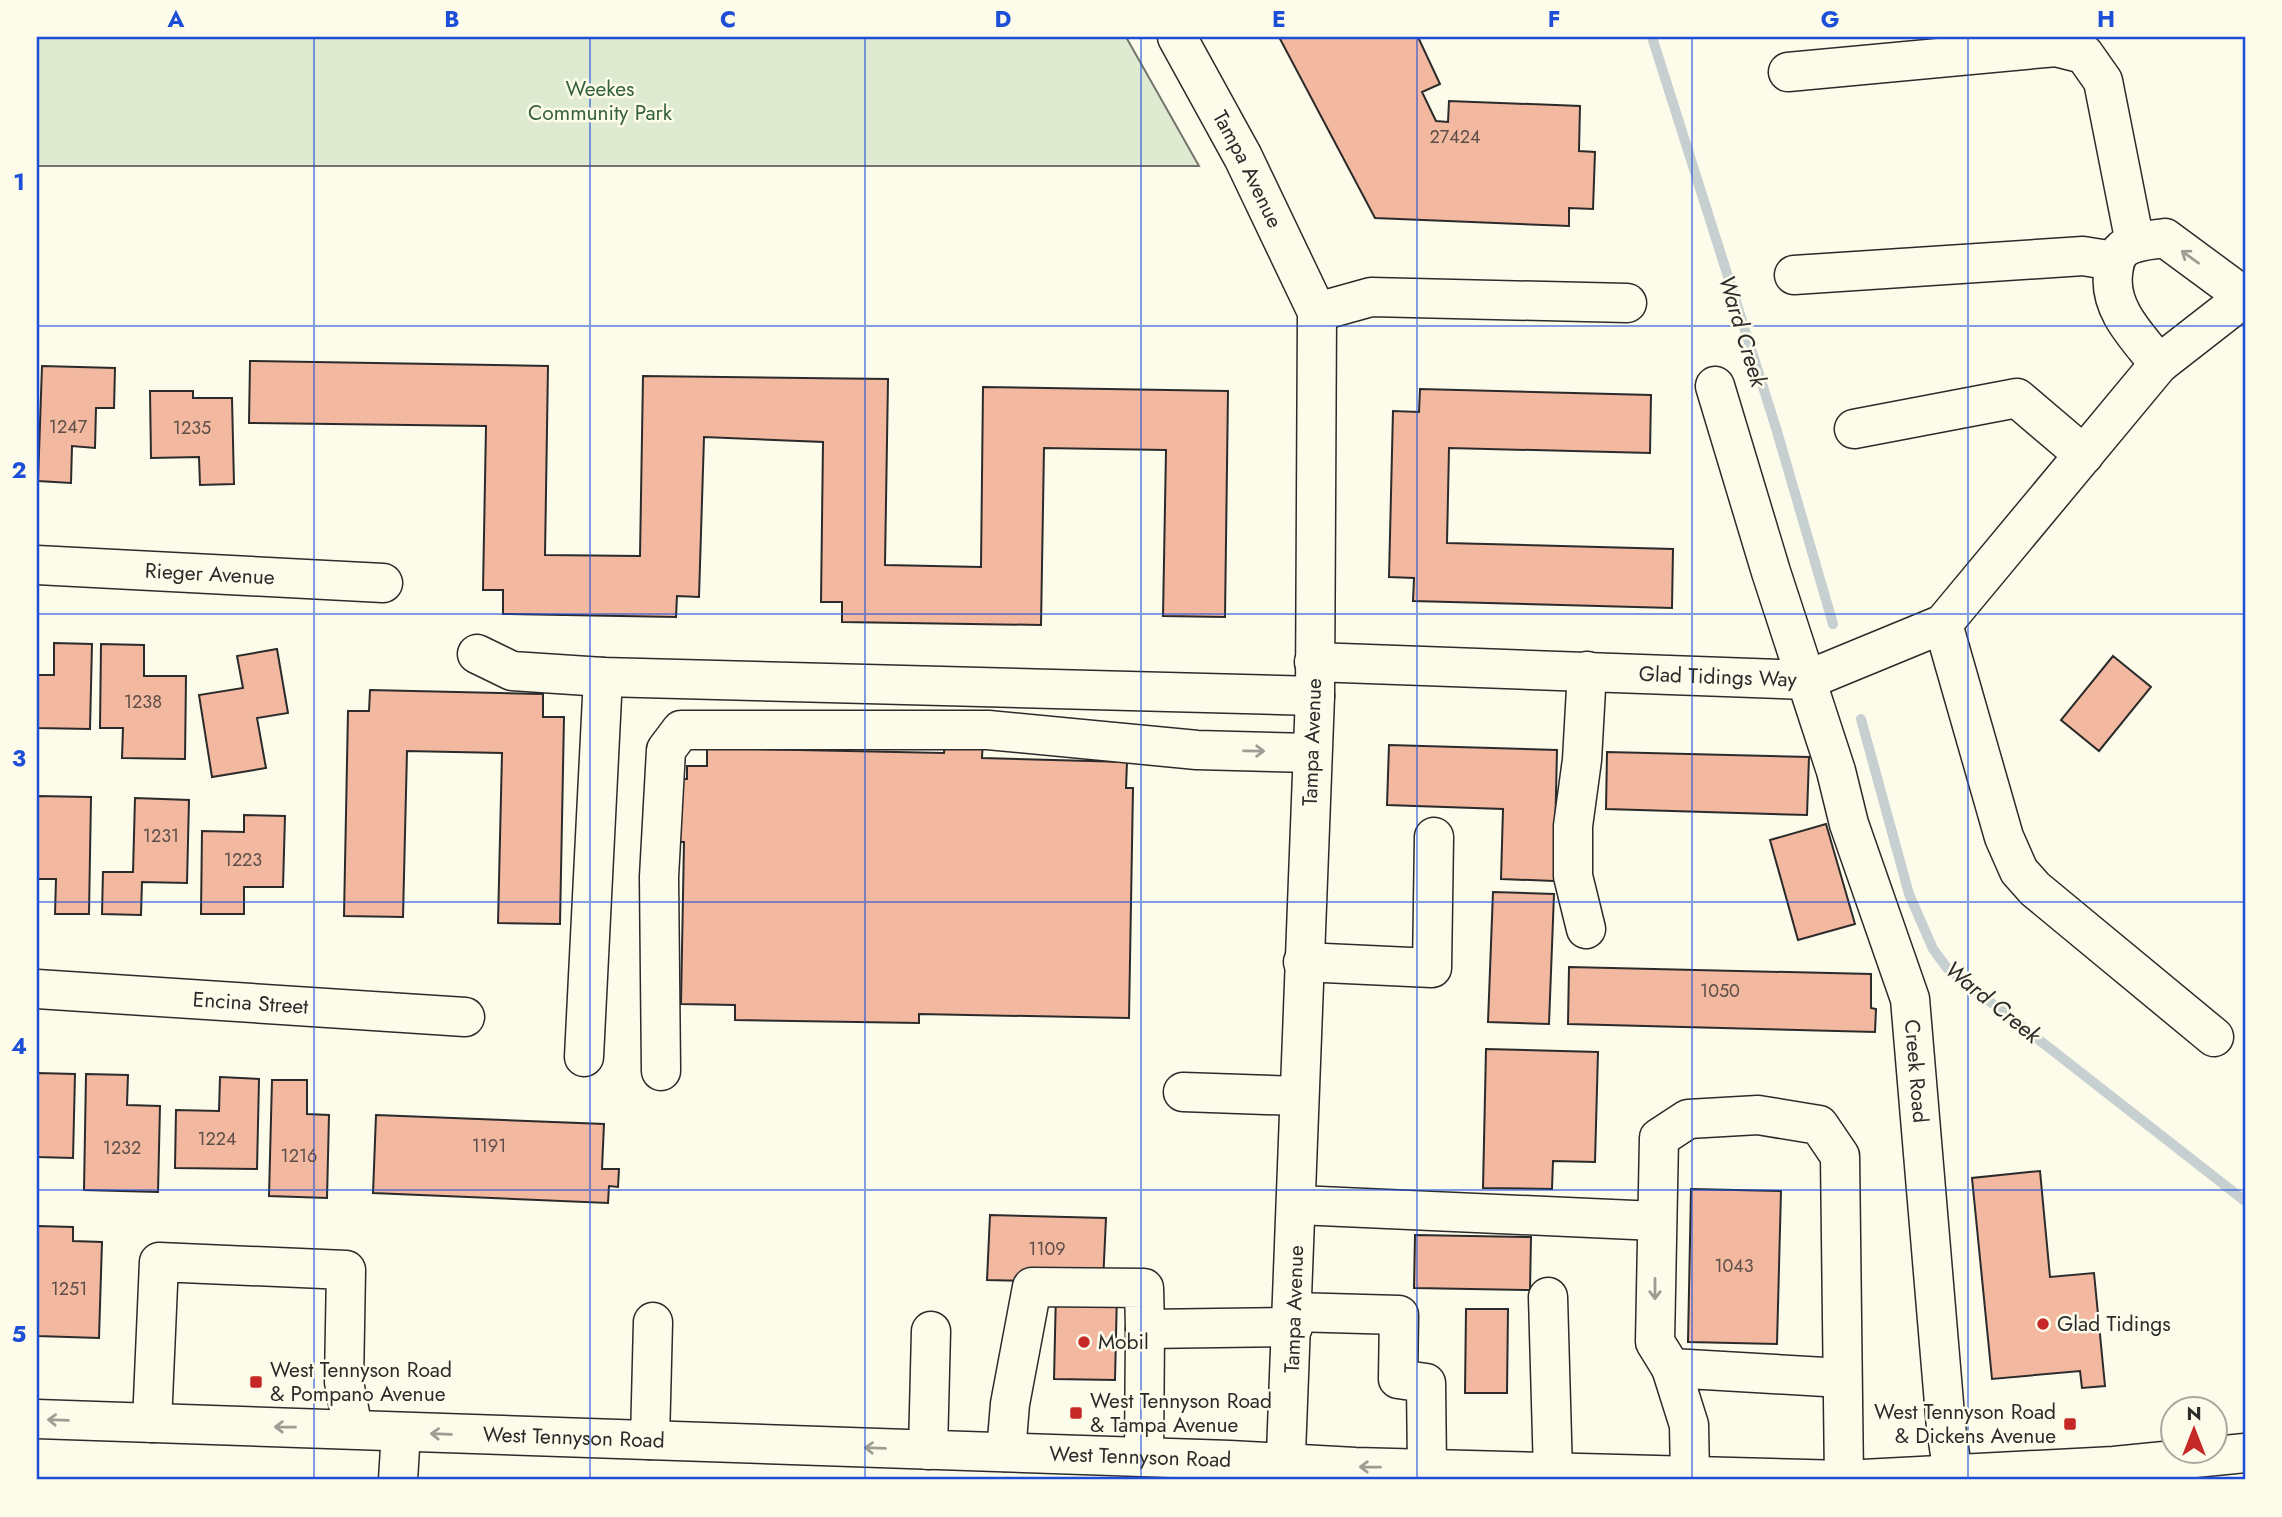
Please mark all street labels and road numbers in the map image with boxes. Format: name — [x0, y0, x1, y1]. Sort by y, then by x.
street label: Tampa Avenue — [1205, 105, 1290, 233]
street label: Rieger Avenue — [144, 556, 276, 592]
street label: Glad Tidings Way — [1638, 659, 1798, 695]
street label: Tampa Avenue — [1295, 677, 1329, 806]
street label: Encina Street — [192, 984, 309, 1022]
street label: Creek Road — [1897, 1018, 1935, 1124]
street label: Tampa Avenue — [1277, 1244, 1311, 1373]
street label: West Tennyson Road — [482, 1419, 665, 1456]
street label: West Tennyson Road — [1049, 1439, 1232, 1475]

